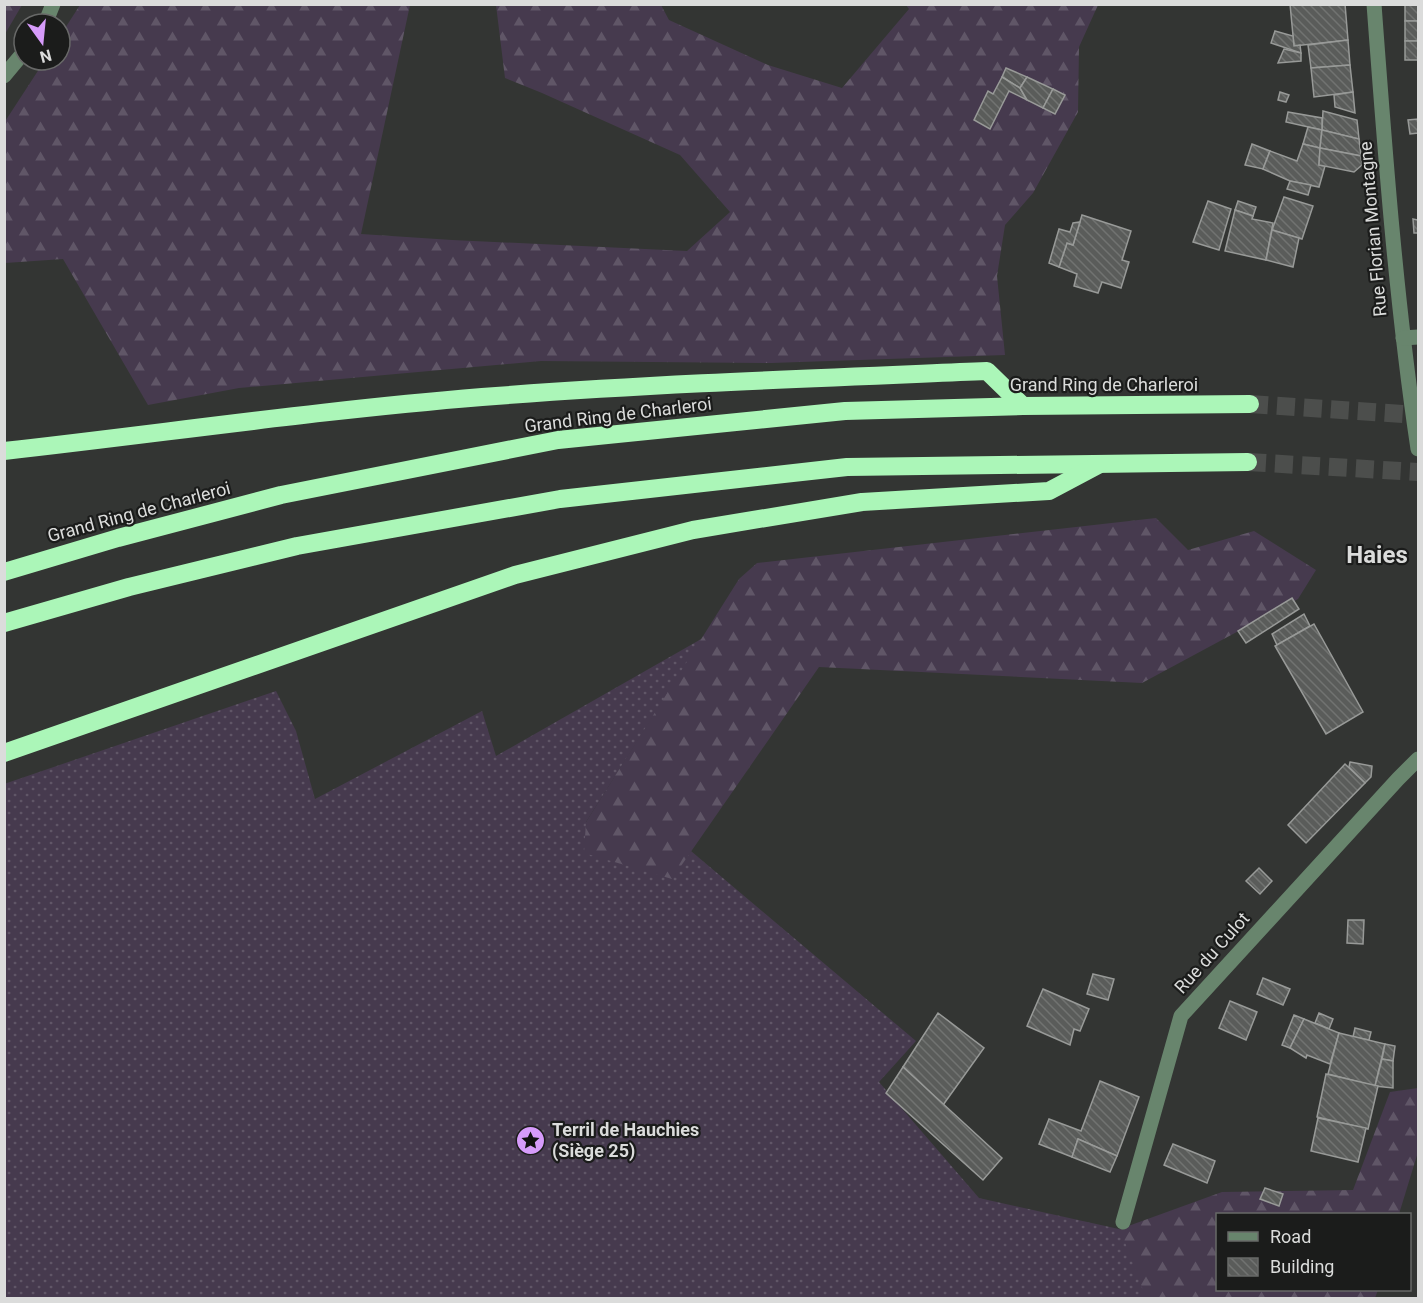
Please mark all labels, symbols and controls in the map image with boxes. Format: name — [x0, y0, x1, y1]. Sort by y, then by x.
north arrow — [12, 12, 72, 72]
text: N — [38, 45, 54, 67]
street label: Rue Florian Montagne — [1354, 141, 1391, 317]
street label: Grand Ring de Charleroi — [1010, 374, 1198, 395]
street label: Grand Ring de Charleroi — [523, 393, 713, 436]
street label: Grand Ring de Charleroi — [45, 477, 233, 546]
district label: Haies — [1346, 541, 1408, 569]
street label: Rue du Culot — [1170, 908, 1254, 997]
place label: Terril de Hauchies (Siège 25) — [552, 1119, 699, 1162]
place icon: Terril de Hauchies (Siège 25) — [515, 1124, 547, 1156]
legend — [1216, 1213, 1411, 1291]
text: Road — [1270, 1226, 1311, 1247]
text: Building — [1270, 1256, 1334, 1277]

